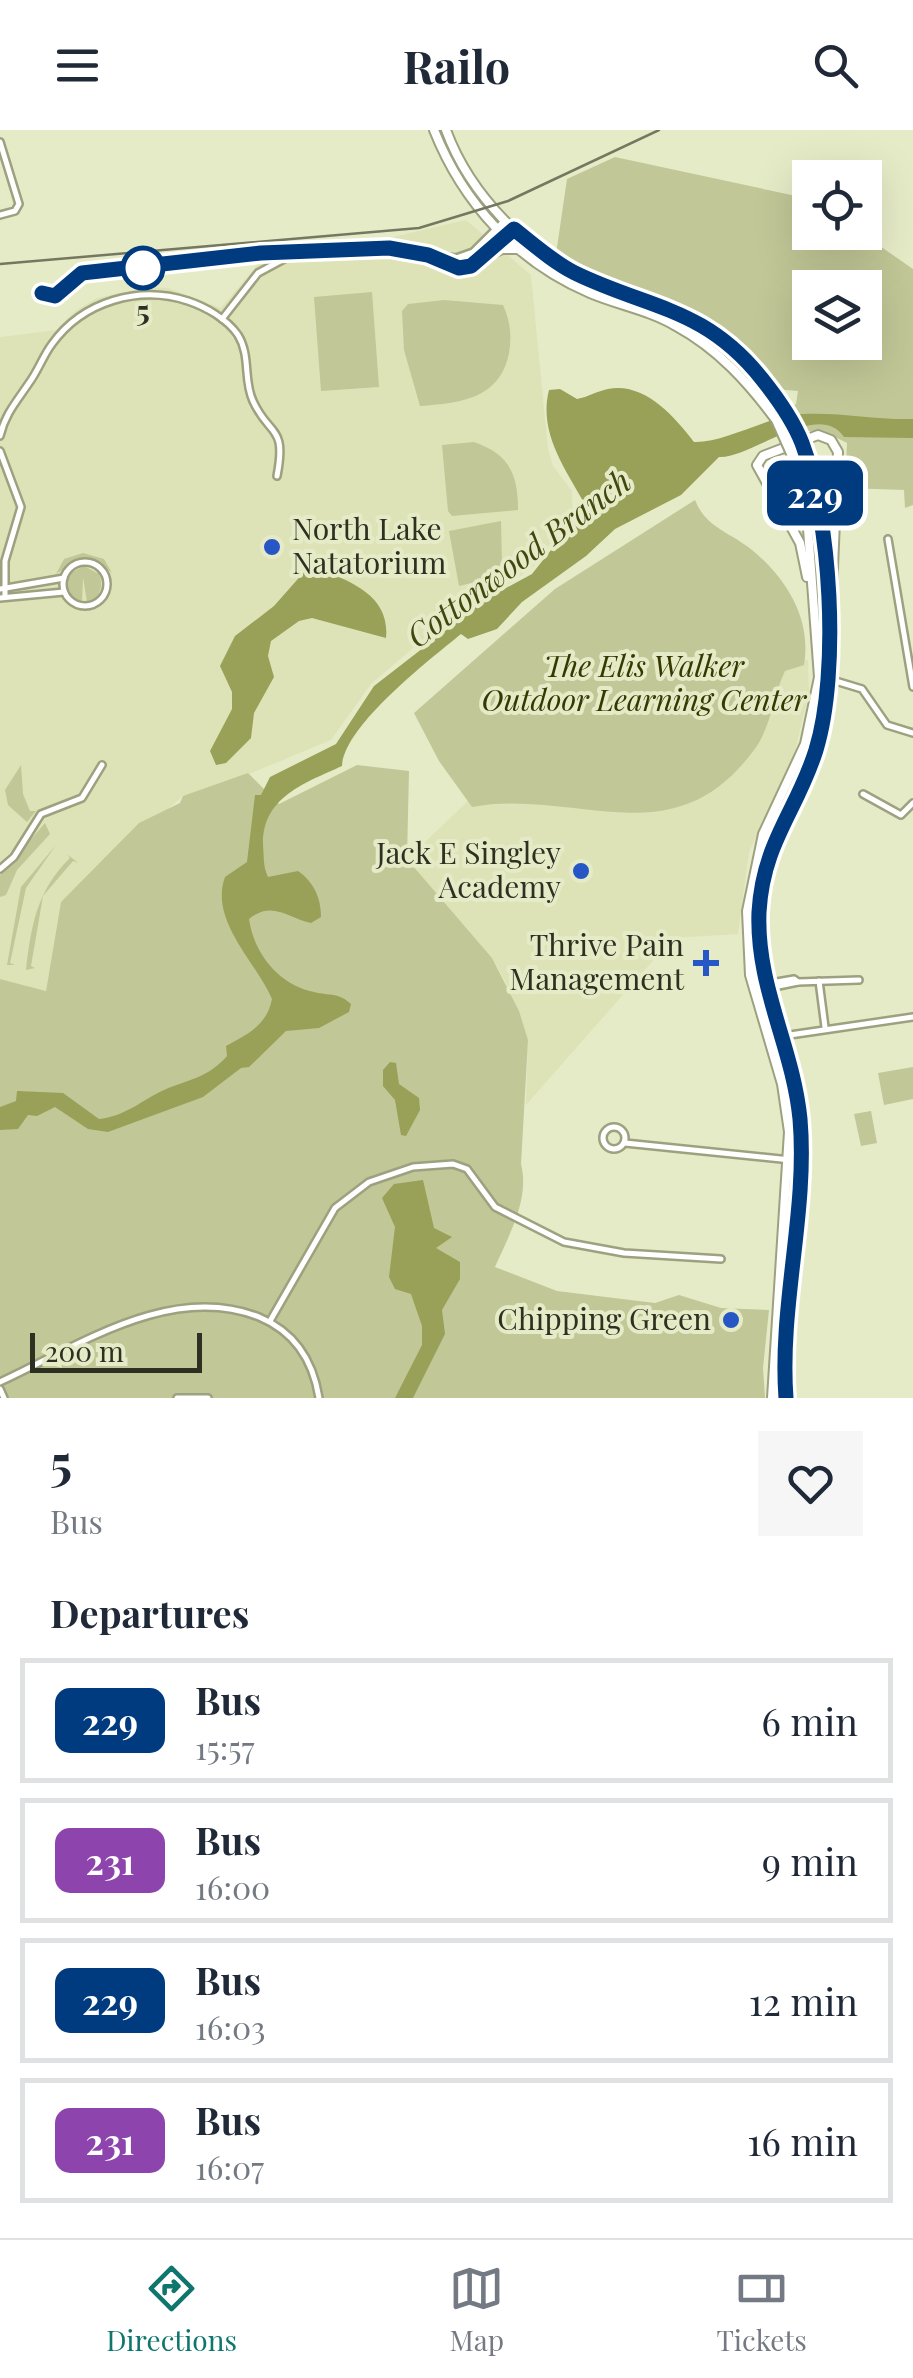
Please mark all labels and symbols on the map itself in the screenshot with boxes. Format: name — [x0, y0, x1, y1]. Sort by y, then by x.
marker: 5 — [122, 247, 164, 289]
place label: 5 — [136, 290, 150, 330]
water label: Cottonwood Branch — [396, 458, 639, 656]
line badge: 229 — [758, 460, 872, 526]
place label: North Lake Natatorium — [292, 508, 447, 582]
marker: North Lake Natatorium — [261, 536, 283, 558]
park label: The Elis Walker Outdoor Learning Center — [482, 645, 808, 719]
place label: Jack E Singley Academy — [375, 832, 561, 906]
marker: Jack E Singley Academy — [570, 860, 592, 882]
place label: Thrive Pain Management — [509, 924, 684, 998]
marker: Thrive Pain Management — [693, 950, 719, 976]
place label: Chipping Green — [497, 1298, 711, 1338]
marker: Chipping Green — [720, 1309, 742, 1331]
scale bar — [30, 1328, 202, 1372]

